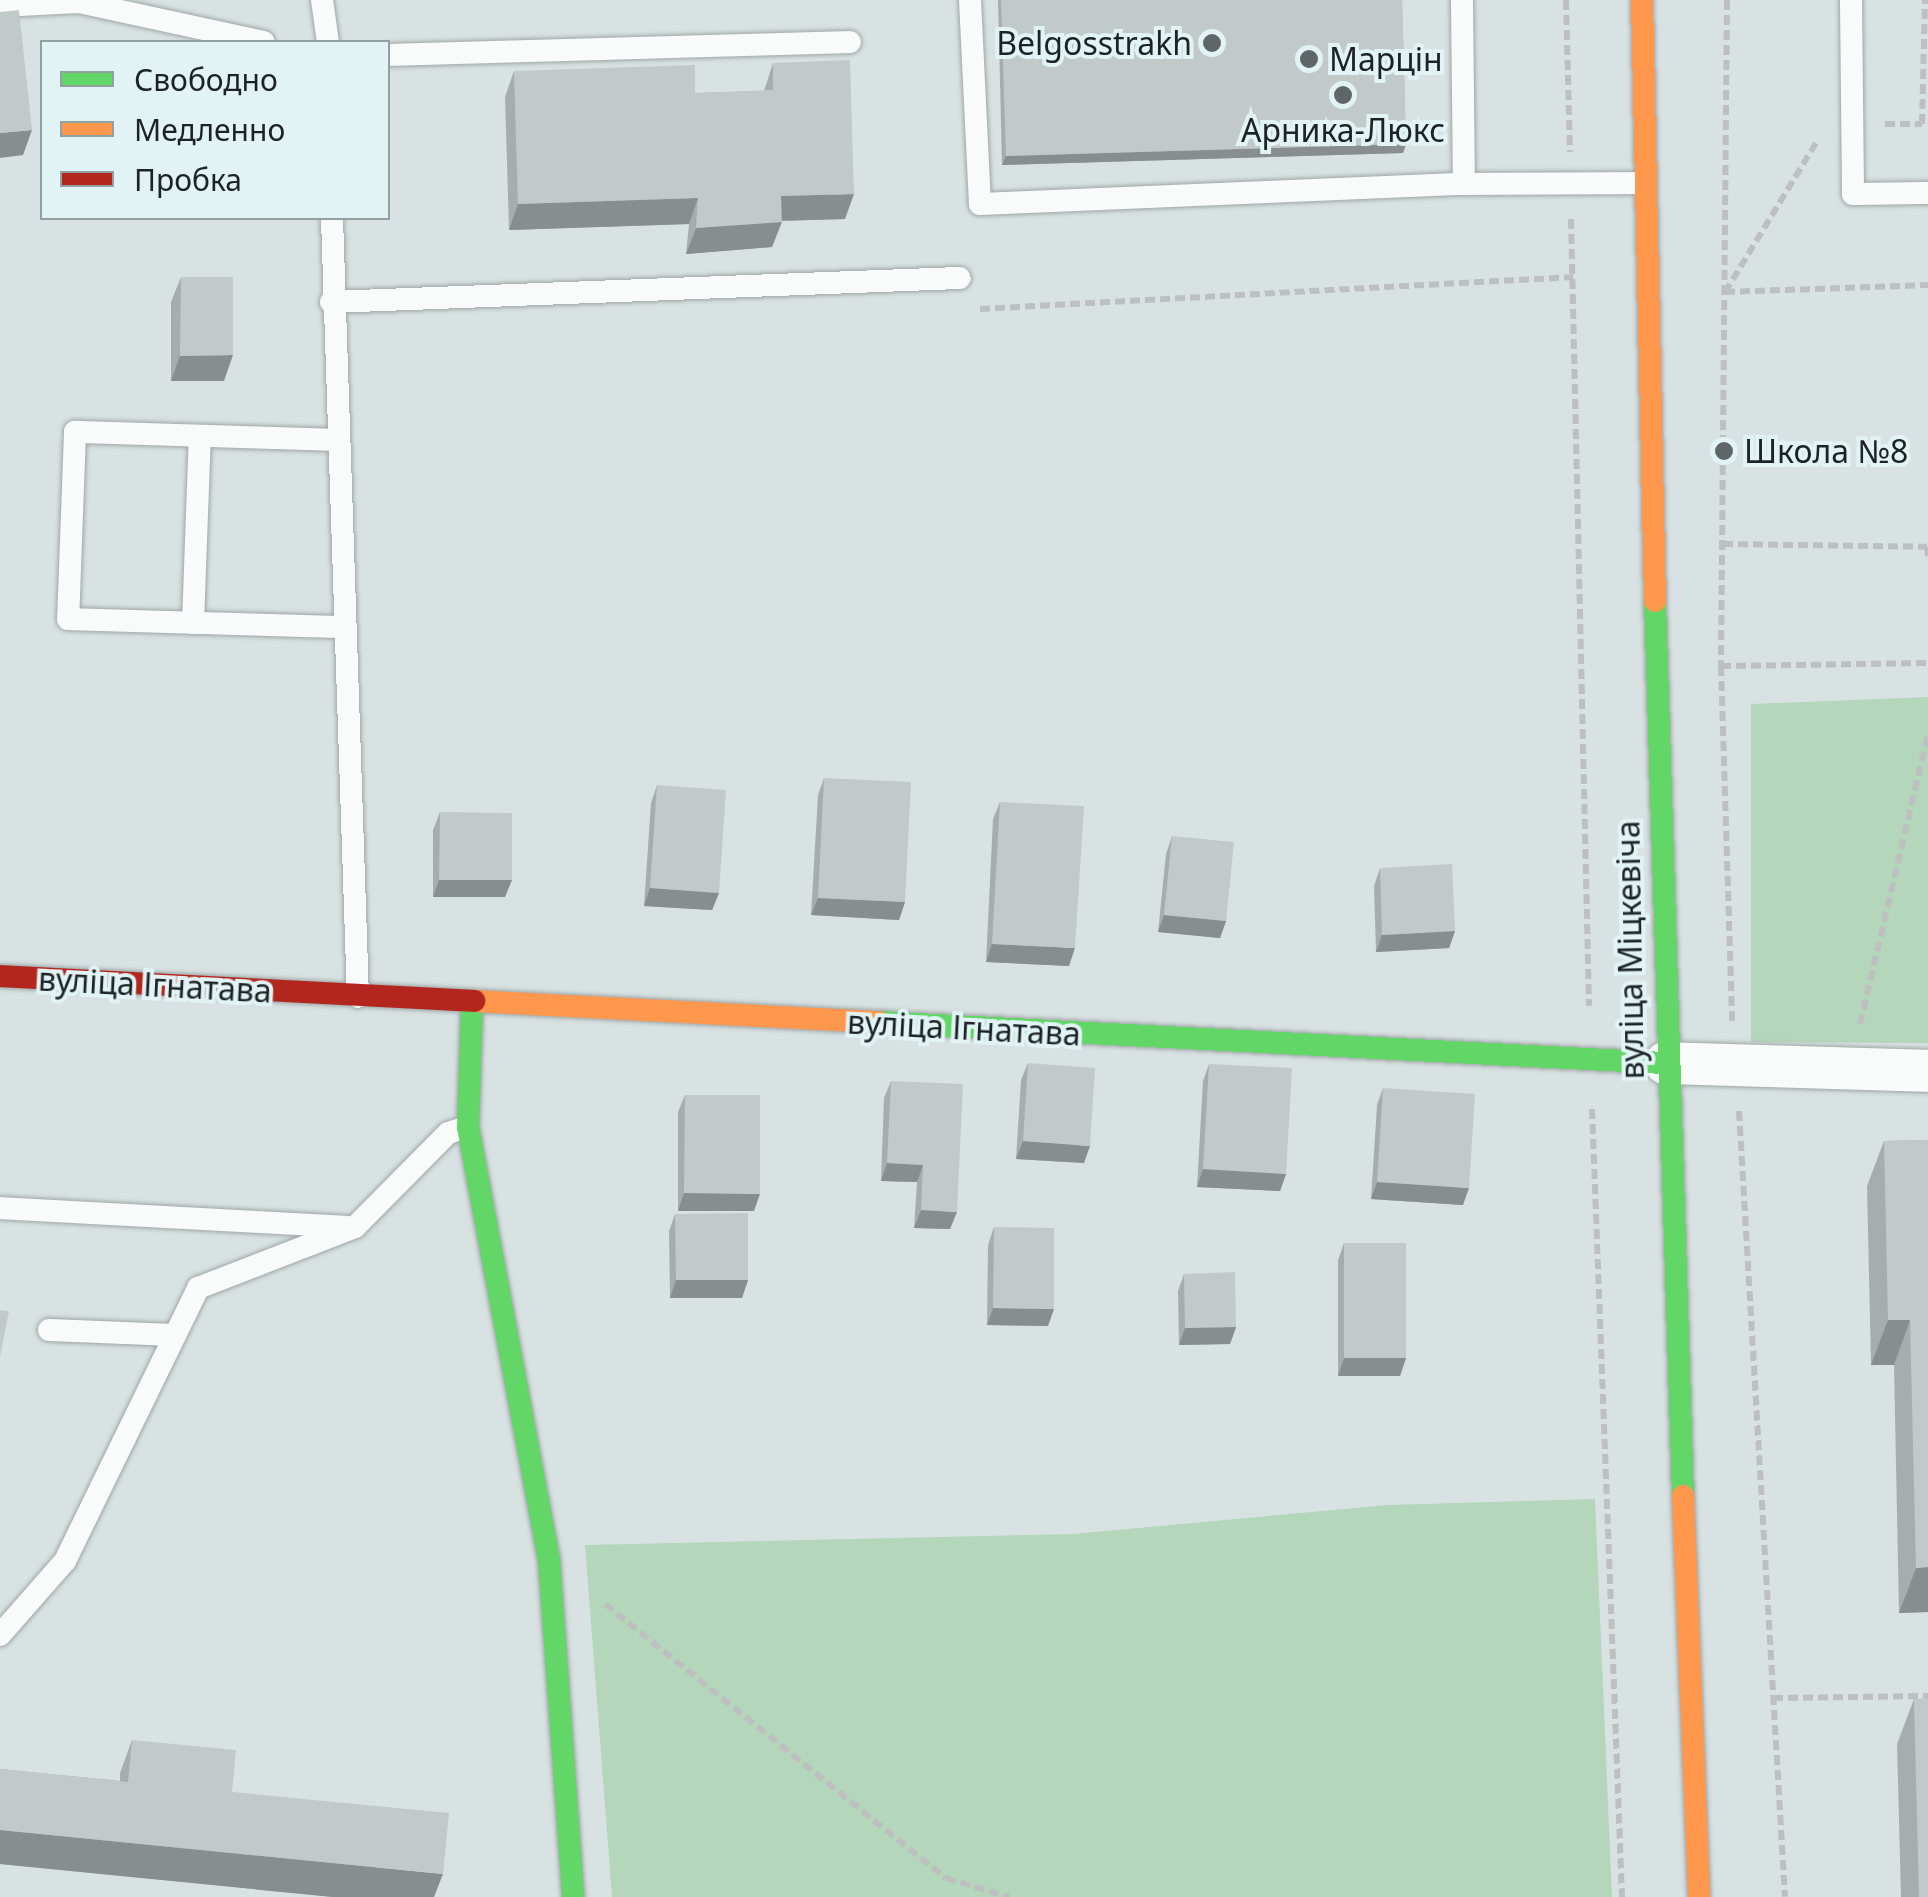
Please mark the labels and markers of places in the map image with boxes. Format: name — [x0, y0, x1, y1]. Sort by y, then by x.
place label: Belgosstrakh — [996, 24, 1192, 62]
marker: Belgosstrakh — [1201, 32, 1223, 54]
place label: Марцін — [1329, 40, 1443, 78]
marker: Марцін — [1298, 48, 1320, 70]
marker: Арника-Люкс — [1332, 84, 1354, 106]
place label: Арника-Люкс — [1241, 111, 1445, 149]
place label: Школа №8 — [1744, 432, 1908, 470]
marker: Школа №8 — [1713, 440, 1735, 462]

